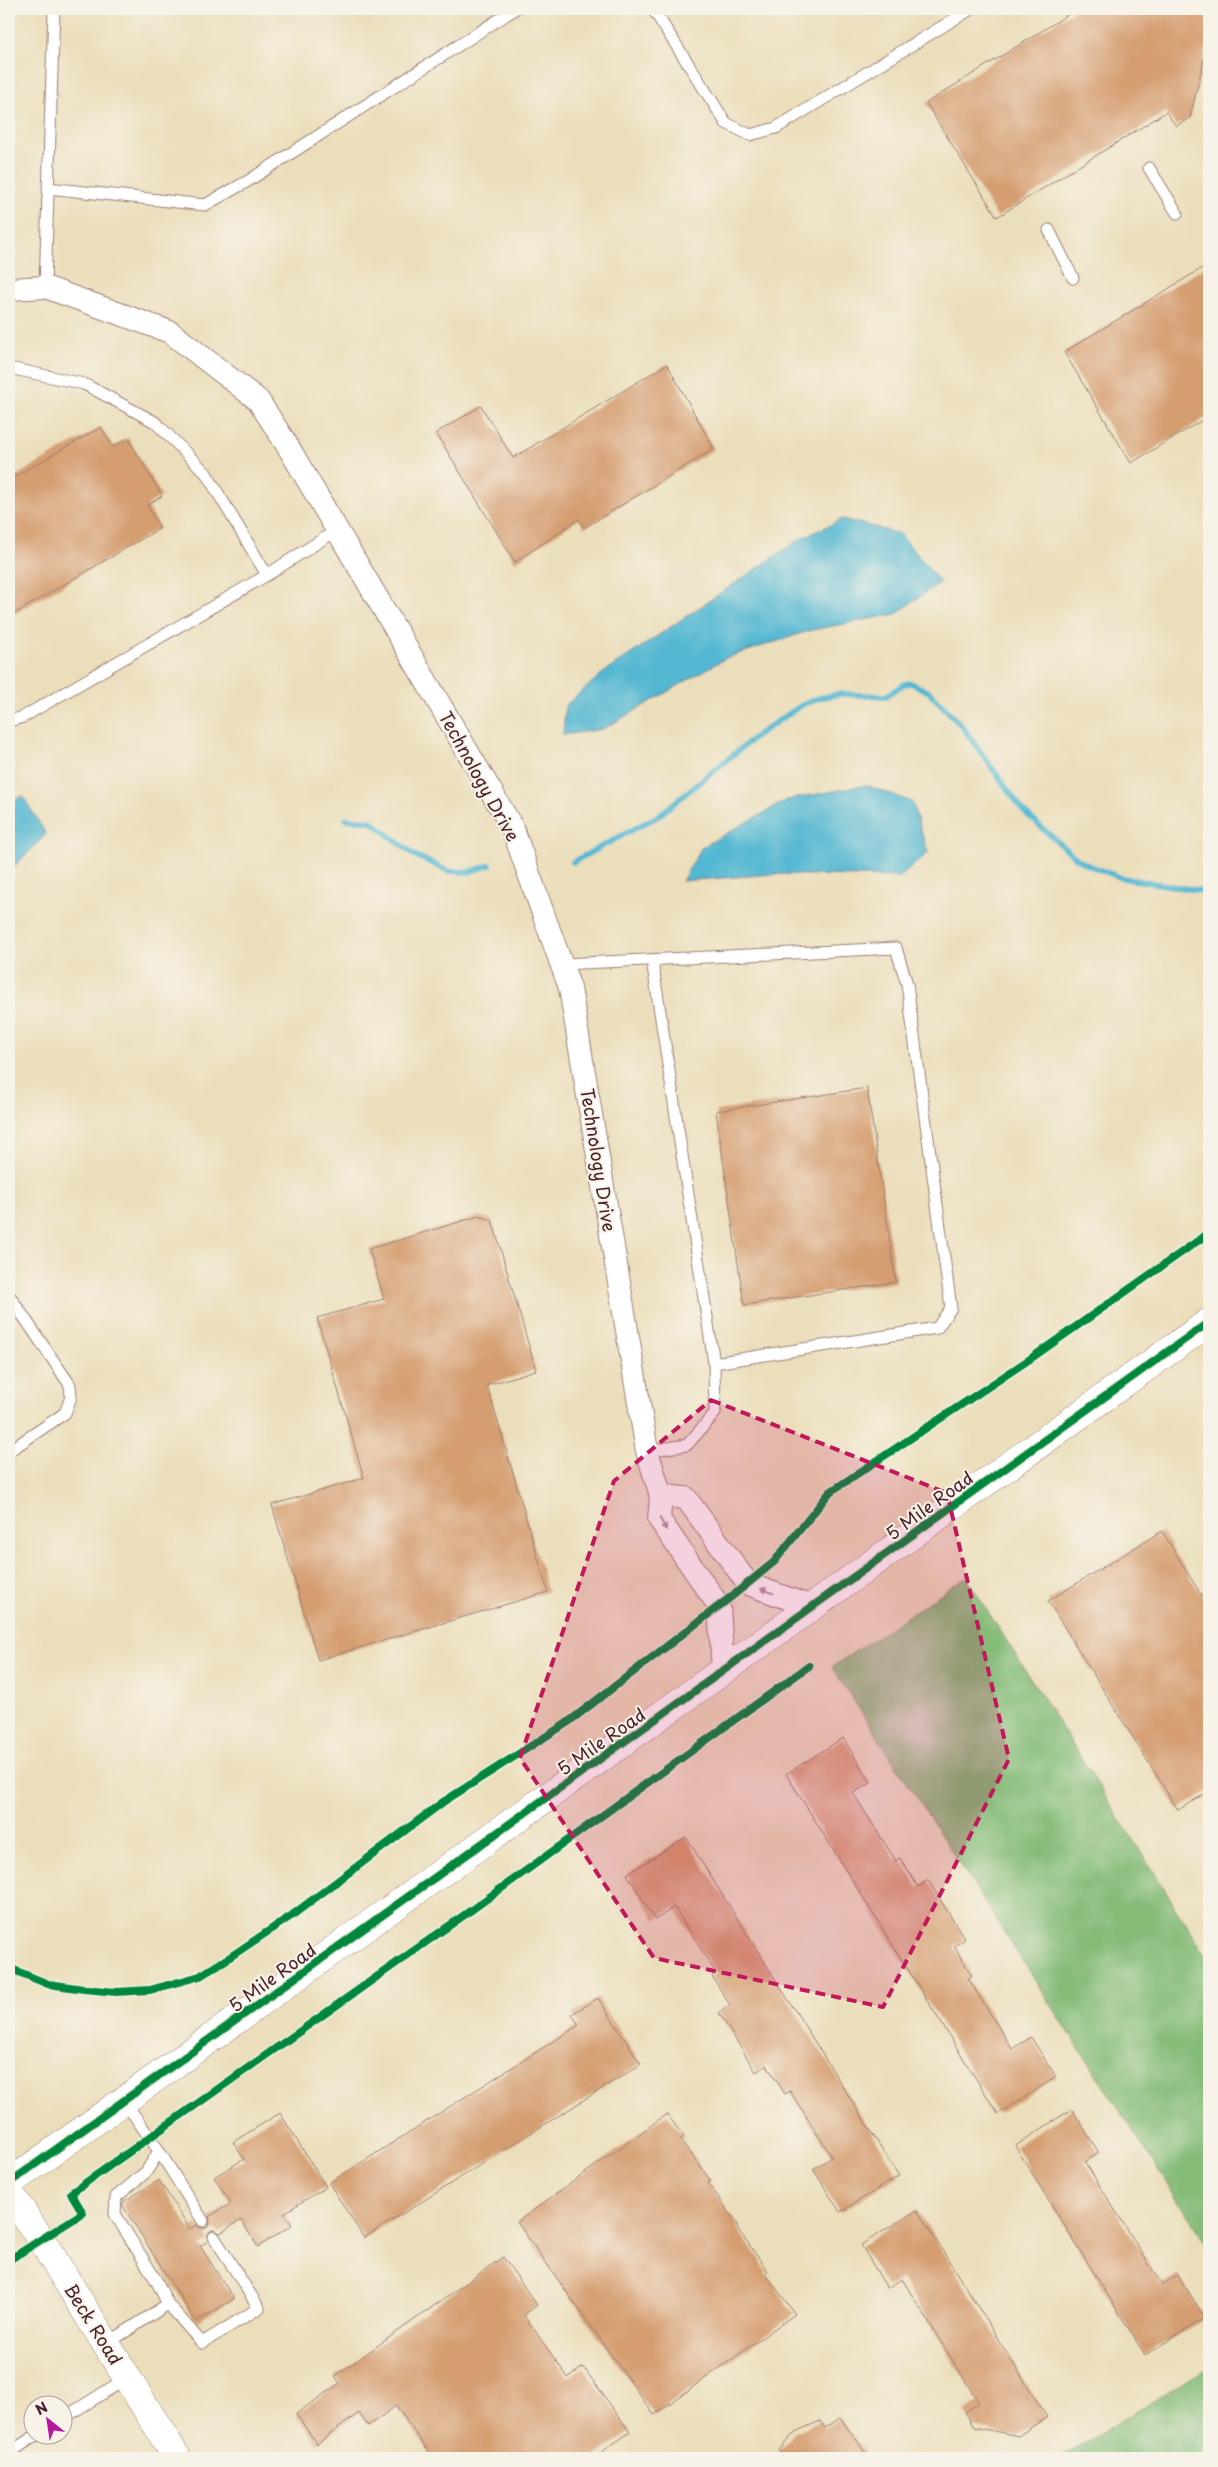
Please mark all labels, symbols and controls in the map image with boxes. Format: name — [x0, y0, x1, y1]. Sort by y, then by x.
street label: Technology Drive — [433, 706, 527, 846]
street label: Technology Drive — [574, 1086, 624, 1234]
street label: 5 Mile Road — [880, 1464, 978, 1546]
one-way arrow — [659, 1516, 667, 1531]
one-way arrow — [759, 1587, 774, 1594]
street label: 5 Mile Road — [551, 1701, 651, 1781]
street label: 5 Mile Road — [223, 1936, 321, 2018]
street label: Beck Road — [58, 2278, 130, 2370]
north arrow — [22, 2394, 72, 2444]
text: N — [31, 2396, 51, 2420]

